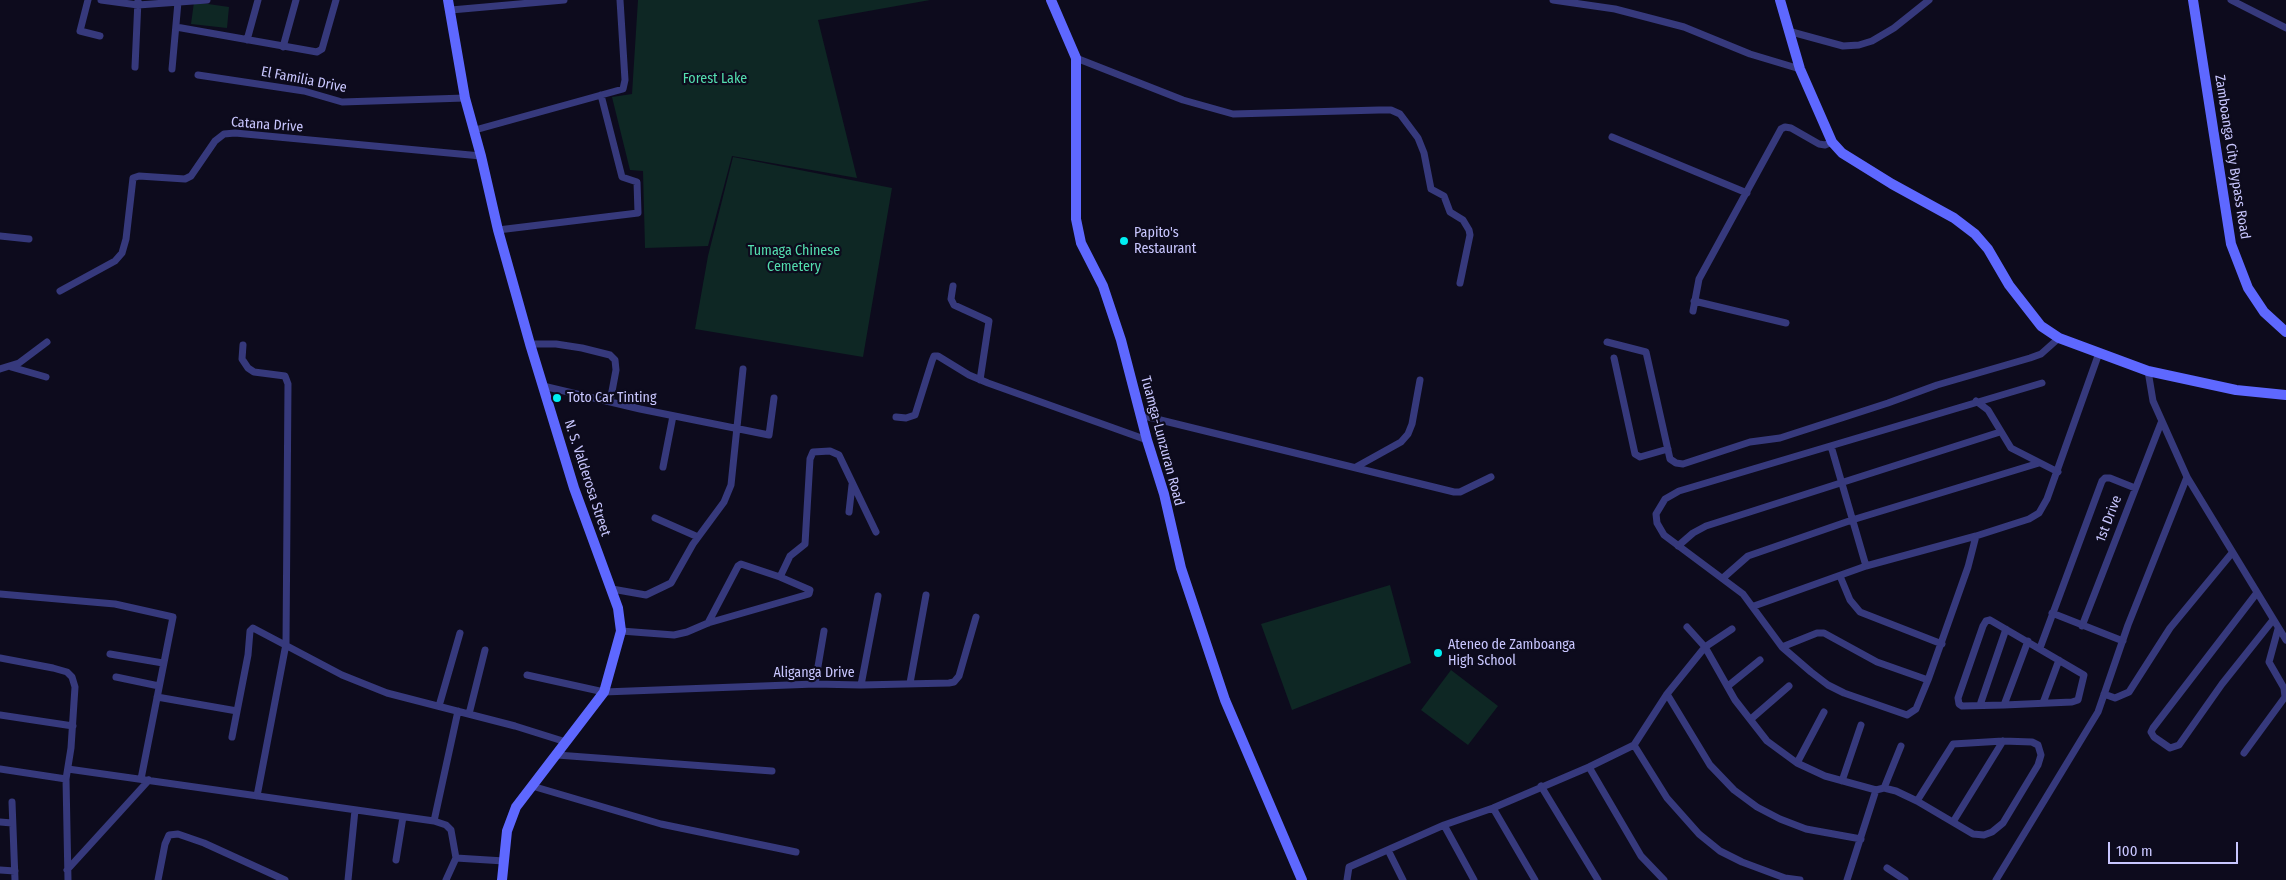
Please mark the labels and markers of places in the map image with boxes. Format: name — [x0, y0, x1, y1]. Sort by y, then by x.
place label: Papito's Restaurant — [1134, 225, 1196, 258]
marker: Papito's Restaurant — [1118, 235, 1130, 247]
place label: Toto Car Tinting — [567, 390, 657, 406]
marker: Toto Car Tinting — [551, 392, 563, 404]
place label: Ateneo de Zamboanga High School — [1448, 637, 1575, 670]
marker: Ateneo de Zamboanga High School — [1432, 647, 1444, 659]

